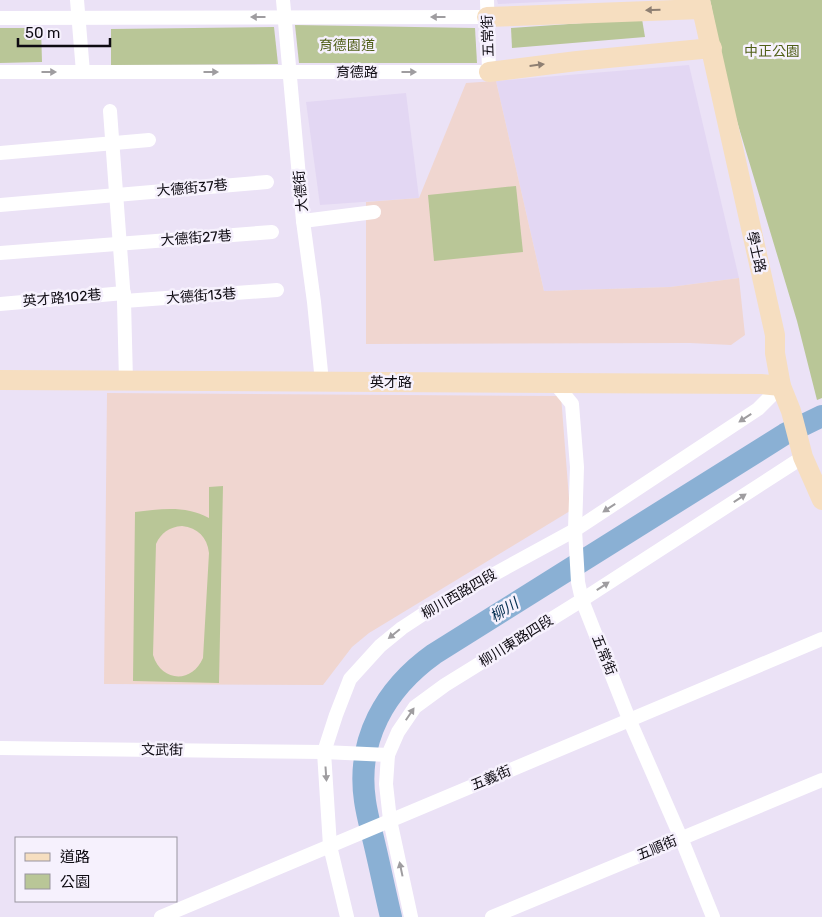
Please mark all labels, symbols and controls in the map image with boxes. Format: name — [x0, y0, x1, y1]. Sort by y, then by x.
one-way arrow — [645, 6, 661, 14]
one-way arrow — [250, 13, 266, 21]
one-way arrow — [430, 13, 446, 21]
scale bar — [18, 15, 110, 47]
street label: 五常街 — [479, 15, 497, 57]
text: 50 m — [25, 24, 60, 42]
park label: 育德園道 — [319, 37, 375, 54]
park label: 中正公園 — [744, 43, 800, 60]
one-way arrow — [530, 61, 546, 69]
street label: 育德路 — [336, 64, 378, 81]
one-way arrow — [41, 68, 57, 76]
one-way arrow — [203, 68, 219, 76]
one-way arrow — [401, 68, 417, 76]
street label: 大德街 — [291, 169, 311, 213]
street label: 大德街37巷 — [156, 176, 228, 200]
street label: 大德街27巷 — [160, 227, 232, 249]
street label: 學士路 — [743, 230, 769, 274]
street label: 大德街13巷 — [165, 285, 237, 307]
street label: 英才路102巷 — [22, 286, 102, 310]
street label: 英才路 — [370, 374, 412, 391]
one-way arrow — [738, 414, 751, 423]
one-way arrow — [733, 493, 747, 503]
one-way arrow — [602, 503, 616, 513]
street label: 柳川西路四段 — [418, 566, 500, 622]
one-way arrow — [597, 581, 610, 591]
water label: 柳川 — [487, 593, 523, 626]
street label: 柳川東路四段 — [476, 612, 556, 670]
one-way arrow — [388, 629, 401, 640]
street label: 五常街 — [588, 632, 620, 678]
one-way arrow — [405, 707, 415, 721]
street label: 文武街 — [141, 741, 183, 759]
street label: 五義街 — [468, 762, 514, 794]
one-way arrow — [322, 766, 330, 782]
street label: 五順街 — [634, 832, 680, 864]
legend — [15, 837, 178, 902]
text: 道路 — [60, 848, 90, 866]
one-way arrow — [396, 861, 404, 877]
text: 公園 — [60, 873, 90, 891]

